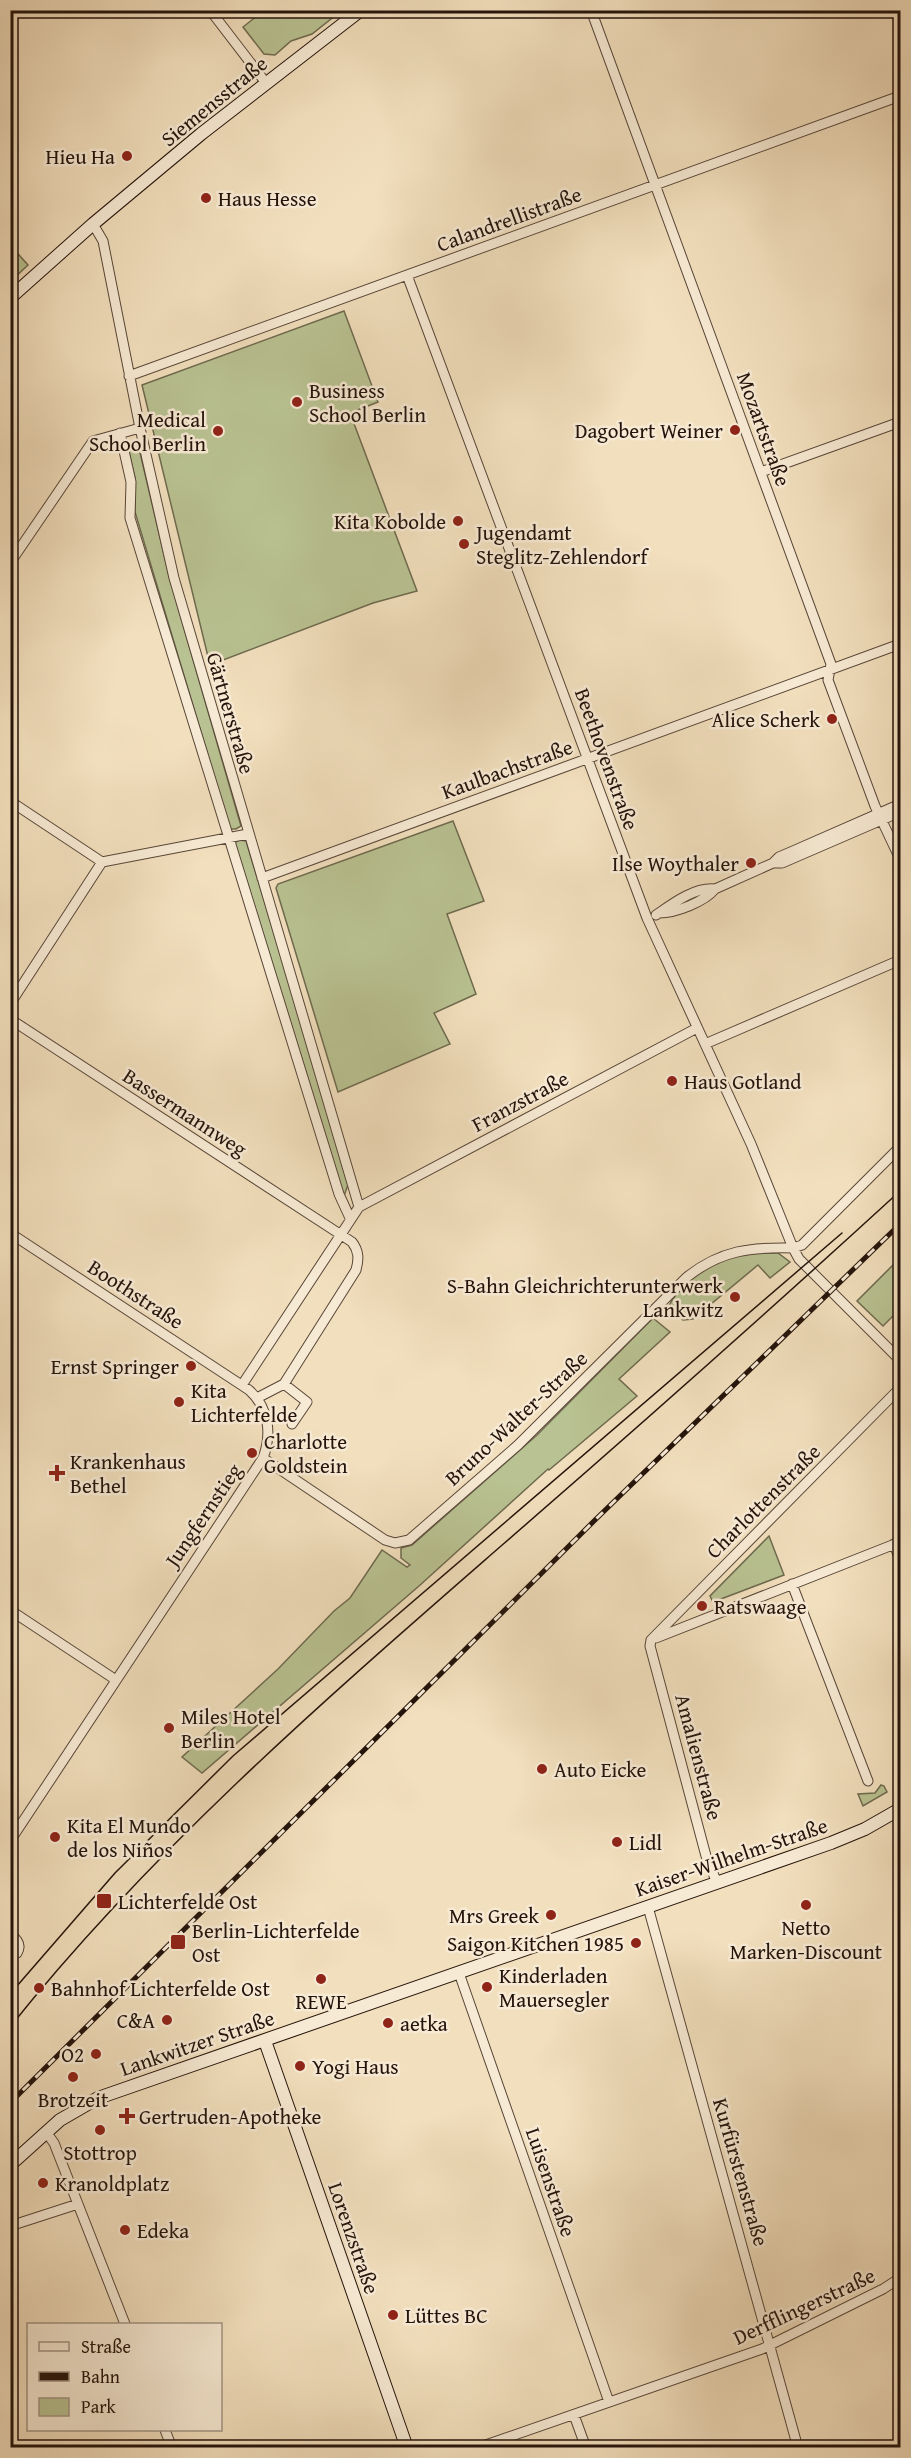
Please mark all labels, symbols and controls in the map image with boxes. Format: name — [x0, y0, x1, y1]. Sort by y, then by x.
street label: Siemensstraße — [154, 48, 274, 154]
place label: Hieu Ha — [45, 141, 115, 172]
marker: Hieu Ha — [120, 149, 134, 163]
street label: Calandrellistraße — [432, 178, 586, 260]
place label: Haus Hesse — [218, 183, 317, 214]
marker: Haus Hesse — [199, 191, 213, 205]
street label: Mozartstraße — [729, 368, 799, 491]
place label: Business School Berlin — [309, 375, 426, 430]
marker: Business School Berlin — [290, 395, 304, 409]
place label: Medical School Berlin — [89, 404, 206, 459]
place label: Dagobert Weiner — [575, 415, 723, 446]
marker: Dagobert Weiner — [728, 423, 742, 437]
marker: Medical School Berlin — [211, 424, 225, 438]
place label: Kita Kobolde — [334, 506, 446, 537]
marker: Kita Kobolde — [451, 514, 465, 528]
place label: Jugendamt Steglitz-Zehlendorf — [473, 517, 649, 572]
marker: Jugendamt Steglitz-Zehlendorf — [457, 537, 471, 551]
street label: Gärtnerstraße — [199, 649, 263, 777]
street label: Beethovenstraße — [567, 684, 647, 834]
place label: Alice Scherk — [711, 704, 820, 735]
marker: Alice Scherk — [825, 712, 839, 726]
street label: Kaulbachstraße — [437, 731, 577, 807]
place label: Ilse Woythaler — [612, 848, 739, 879]
marker: Ilse Woythaler — [744, 856, 758, 870]
street label: Bassermannweg — [117, 1060, 254, 1164]
street label: Franzstraße — [466, 1062, 574, 1140]
place label: Haus Gotland — [684, 1066, 802, 1097]
marker: Haus Gotland — [665, 1074, 679, 1088]
street label: Boothstraße — [82, 1251, 190, 1337]
place label: S-Bahn Gleichrichterunterwerk Lankwitz — [447, 1270, 723, 1325]
marker: S-Bahn Gleichrichterunterwerk Lankwitz — [728, 1290, 742, 1304]
street label: Bruno-Walter-Straße — [437, 1343, 595, 1493]
place label: Ernst Springer — [51, 1351, 179, 1382]
marker: Ernst Springer — [184, 1359, 198, 1373]
place label: Kita Lichterfelde — [191, 1375, 298, 1430]
marker: Kita Lichterfelde — [172, 1395, 186, 1409]
place label: Charlotte Goldstein — [264, 1426, 348, 1481]
street label: Charlottenstraße — [699, 1436, 828, 1565]
place label: Krankenhaus Bethel — [70, 1446, 186, 1501]
marker: Charlotte Goldstein — [245, 1446, 259, 1460]
street label: Jungfernstieg — [155, 1456, 249, 1576]
marker: Krankenhaus Bethel — [48, 1464, 66, 1482]
place label: Ratswaage — [714, 1591, 807, 1622]
marker: Ratswaage — [695, 1599, 709, 1613]
street label: Amalienstraße — [667, 1690, 731, 1824]
place label: Miles Hotel Berlin — [181, 1701, 281, 1756]
marker: Miles Hotel Berlin — [162, 1721, 176, 1735]
place label: Auto Eicke — [554, 1754, 647, 1785]
marker: Auto Eicke — [535, 1762, 549, 1776]
street label: Kaiser-Wilhelm-Straße — [630, 1809, 832, 1905]
place label: Kita El Mundo de los Niños — [67, 1810, 191, 1865]
place label: Lidl — [629, 1827, 662, 1858]
marker: Kita El Mundo de los Niños — [48, 1830, 62, 1844]
marker: Lidl — [610, 1835, 624, 1849]
place label: Lichterfelde Ost — [118, 1886, 258, 1917]
marker: Lichterfelde Ost — [95, 1892, 113, 1910]
marker: Netto Marken-Discount — [799, 1898, 813, 1912]
place label: Mrs Greek — [449, 1900, 539, 1931]
marker: Mrs Greek — [544, 1908, 558, 1922]
place label: Netto Marken-Discount — [730, 1912, 883, 1967]
place label: Berlin-Lichterfelde Ost — [192, 1915, 360, 1970]
place label: Saigon Kitchen 1985 — [447, 1928, 624, 1959]
marker: Berlin-Lichterfelde Ost — [169, 1933, 187, 1951]
marker: Saigon Kitchen 1985 — [629, 1936, 643, 1950]
place label: Kinderladen Mauersegler — [499, 1960, 609, 2015]
marker: REWE — [314, 1972, 328, 1986]
place label: Bahnhof Lichterfelde Ost — [51, 1973, 270, 2004]
marker: Kinderladen Mauersegler — [480, 1980, 494, 1994]
marker: Bahnhof Lichterfelde Ost — [32, 1981, 46, 1995]
place label: REWE — [295, 1986, 347, 2017]
street label: Lankwitzer Straße — [116, 2002, 278, 2084]
place label: C&A — [117, 2005, 155, 2036]
place label: aetka — [400, 2008, 448, 2039]
marker: C&A — [160, 2013, 174, 2027]
marker: aetka — [381, 2016, 395, 2030]
place label: O2 — [61, 2039, 84, 2070]
marker: O2 — [89, 2047, 103, 2061]
place label: Yogi Haus — [312, 2051, 399, 2082]
marker: Yogi Haus — [293, 2059, 307, 2073]
marker: Brotzeit — [66, 2070, 80, 2084]
place label: Brotzeit — [38, 2084, 109, 2115]
street label: Kurfürstenstraße — [705, 2094, 777, 2250]
place label: Gertruden-Apotheke — [139, 2101, 321, 2132]
marker: Gertruden-Apotheke — [120, 2109, 134, 2123]
marker: Stottrop — [93, 2123, 107, 2137]
street label: Luisenstraße — [518, 2123, 584, 2241]
place label: Stottrop — [63, 2137, 137, 2168]
place label: Kranoldplatz — [55, 2168, 169, 2199]
marker: Kranoldplatz — [36, 2176, 50, 2190]
street label: Lorenzstraße — [320, 2178, 388, 2298]
place label: Edeka — [137, 2215, 189, 2246]
marker: Edeka — [118, 2223, 132, 2237]
street label: Derfflingerstraße — [728, 2259, 880, 2352]
place label: Lüttes BC — [405, 2300, 488, 2331]
marker: Lüttes BC — [386, 2308, 400, 2322]
legend — [27, 2323, 222, 2431]
text: Straße — [81, 2333, 131, 2360]
text: Bahn — [81, 2363, 120, 2390]
text: Park — [81, 2393, 117, 2420]

